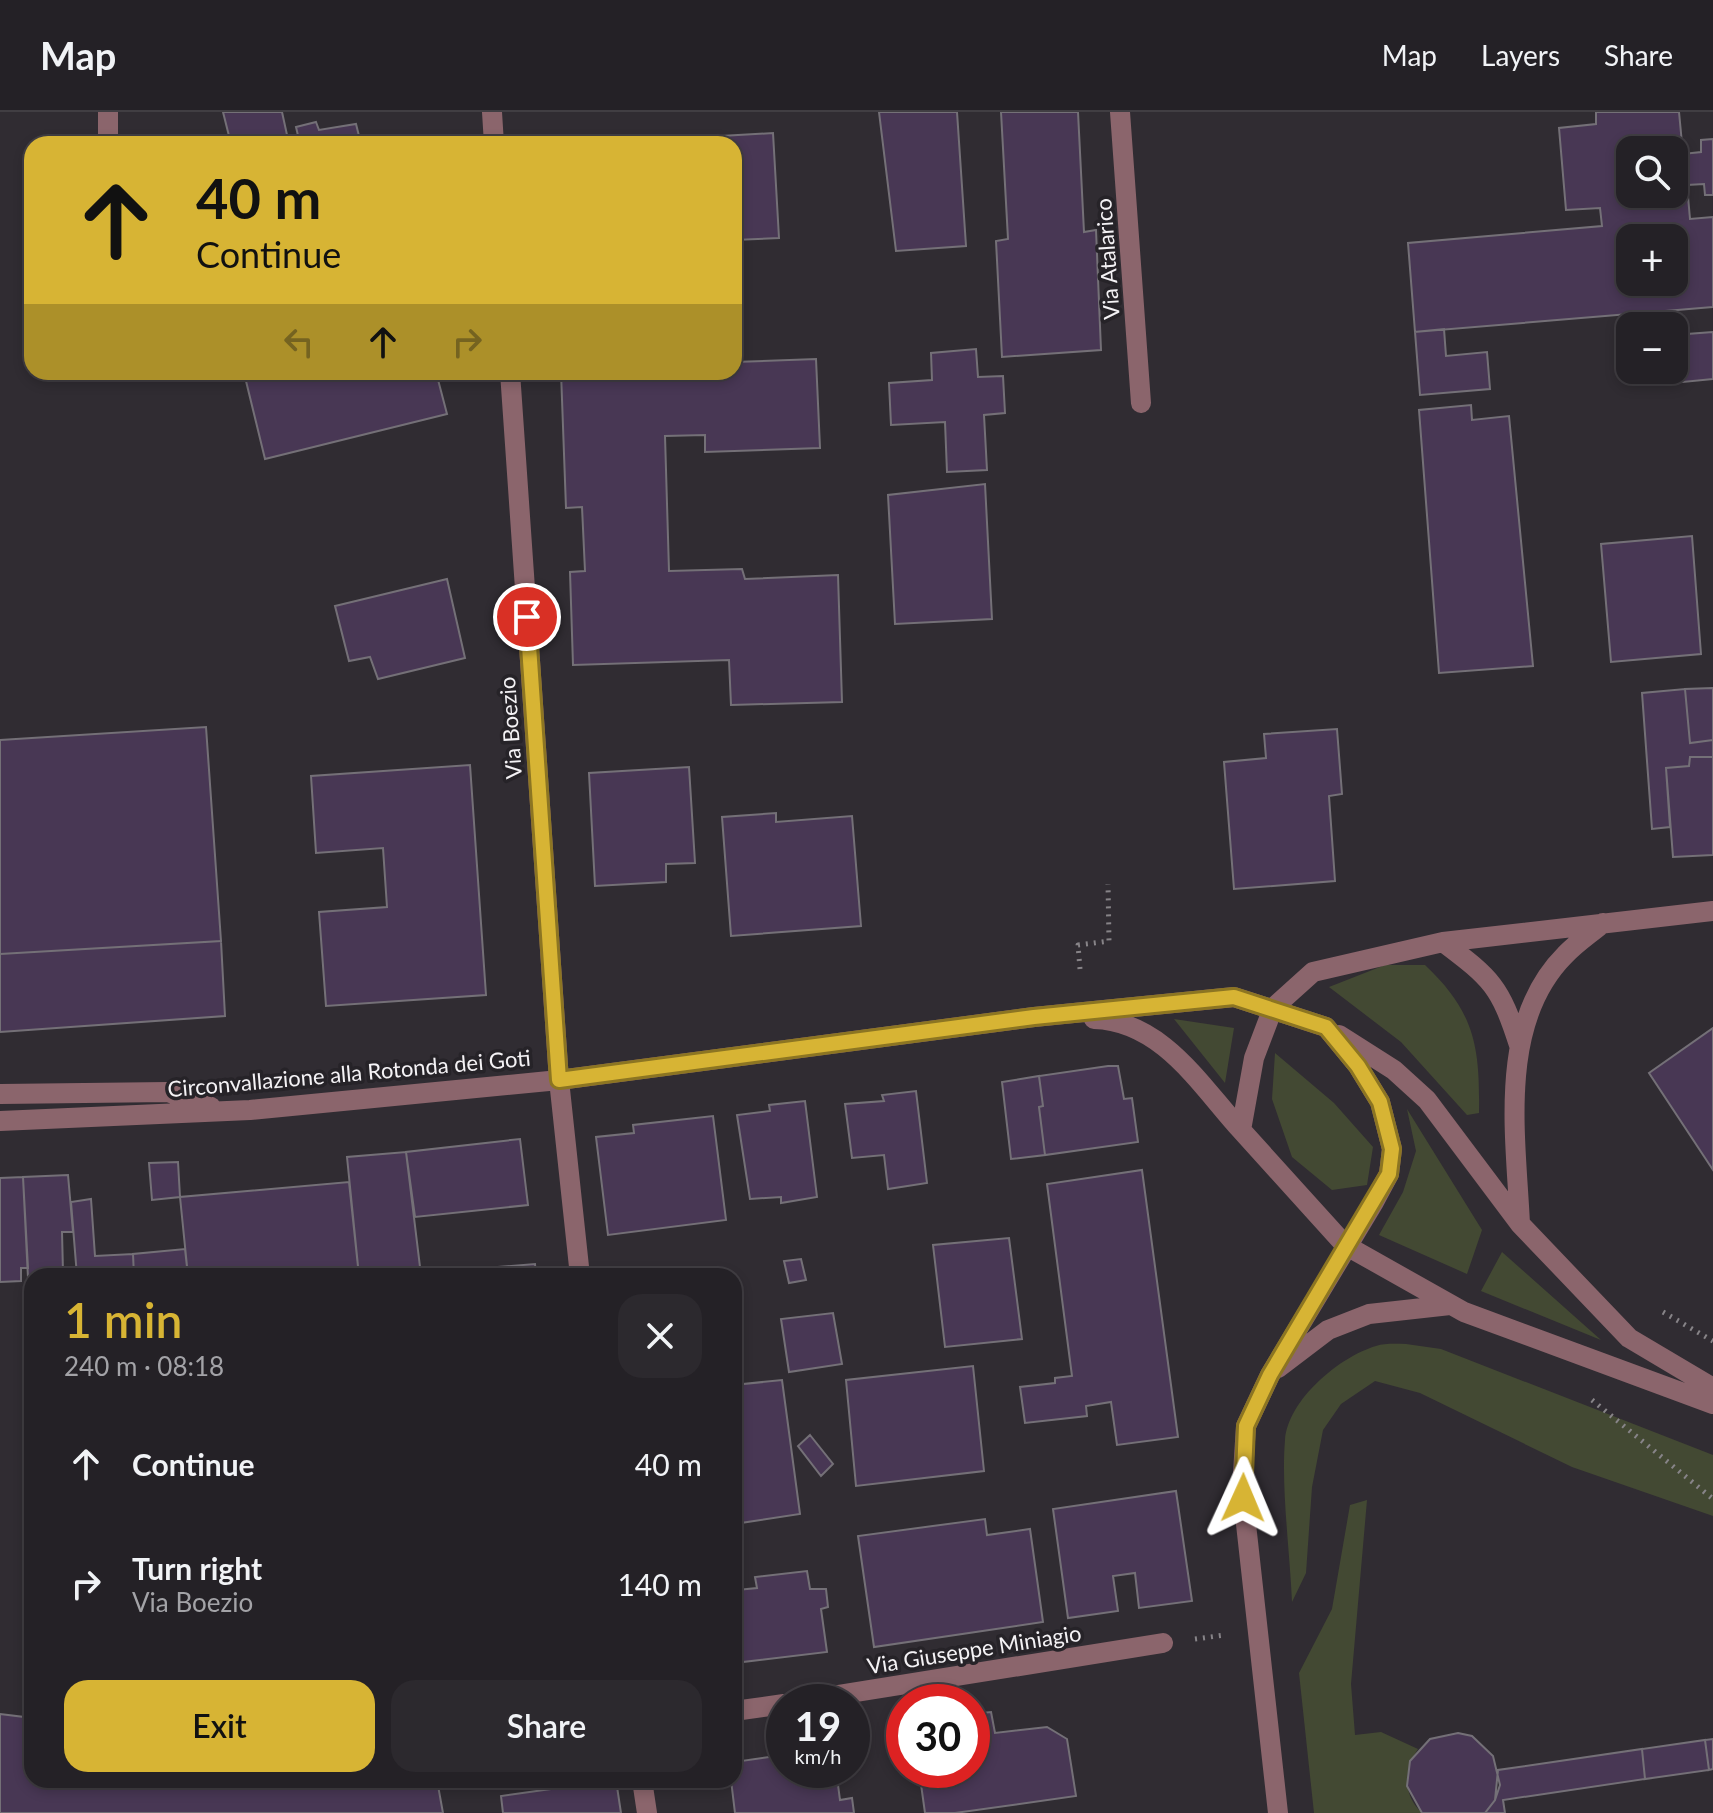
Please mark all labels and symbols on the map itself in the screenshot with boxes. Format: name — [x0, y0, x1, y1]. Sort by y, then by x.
street label: Via Atalarico — [1089, 198, 1125, 320]
pin — [493, 583, 561, 651]
street label: Via Boezio — [493, 676, 527, 780]
street label: Circonvallazione alla Rotonda dei Goti — [166, 1044, 532, 1102]
position arrow — [1201, 1456, 1285, 1540]
street label: Via Giuseppe Miniagio — [865, 1619, 1083, 1679]
speed limit sign: 30 — [886, 1684, 990, 1788]

